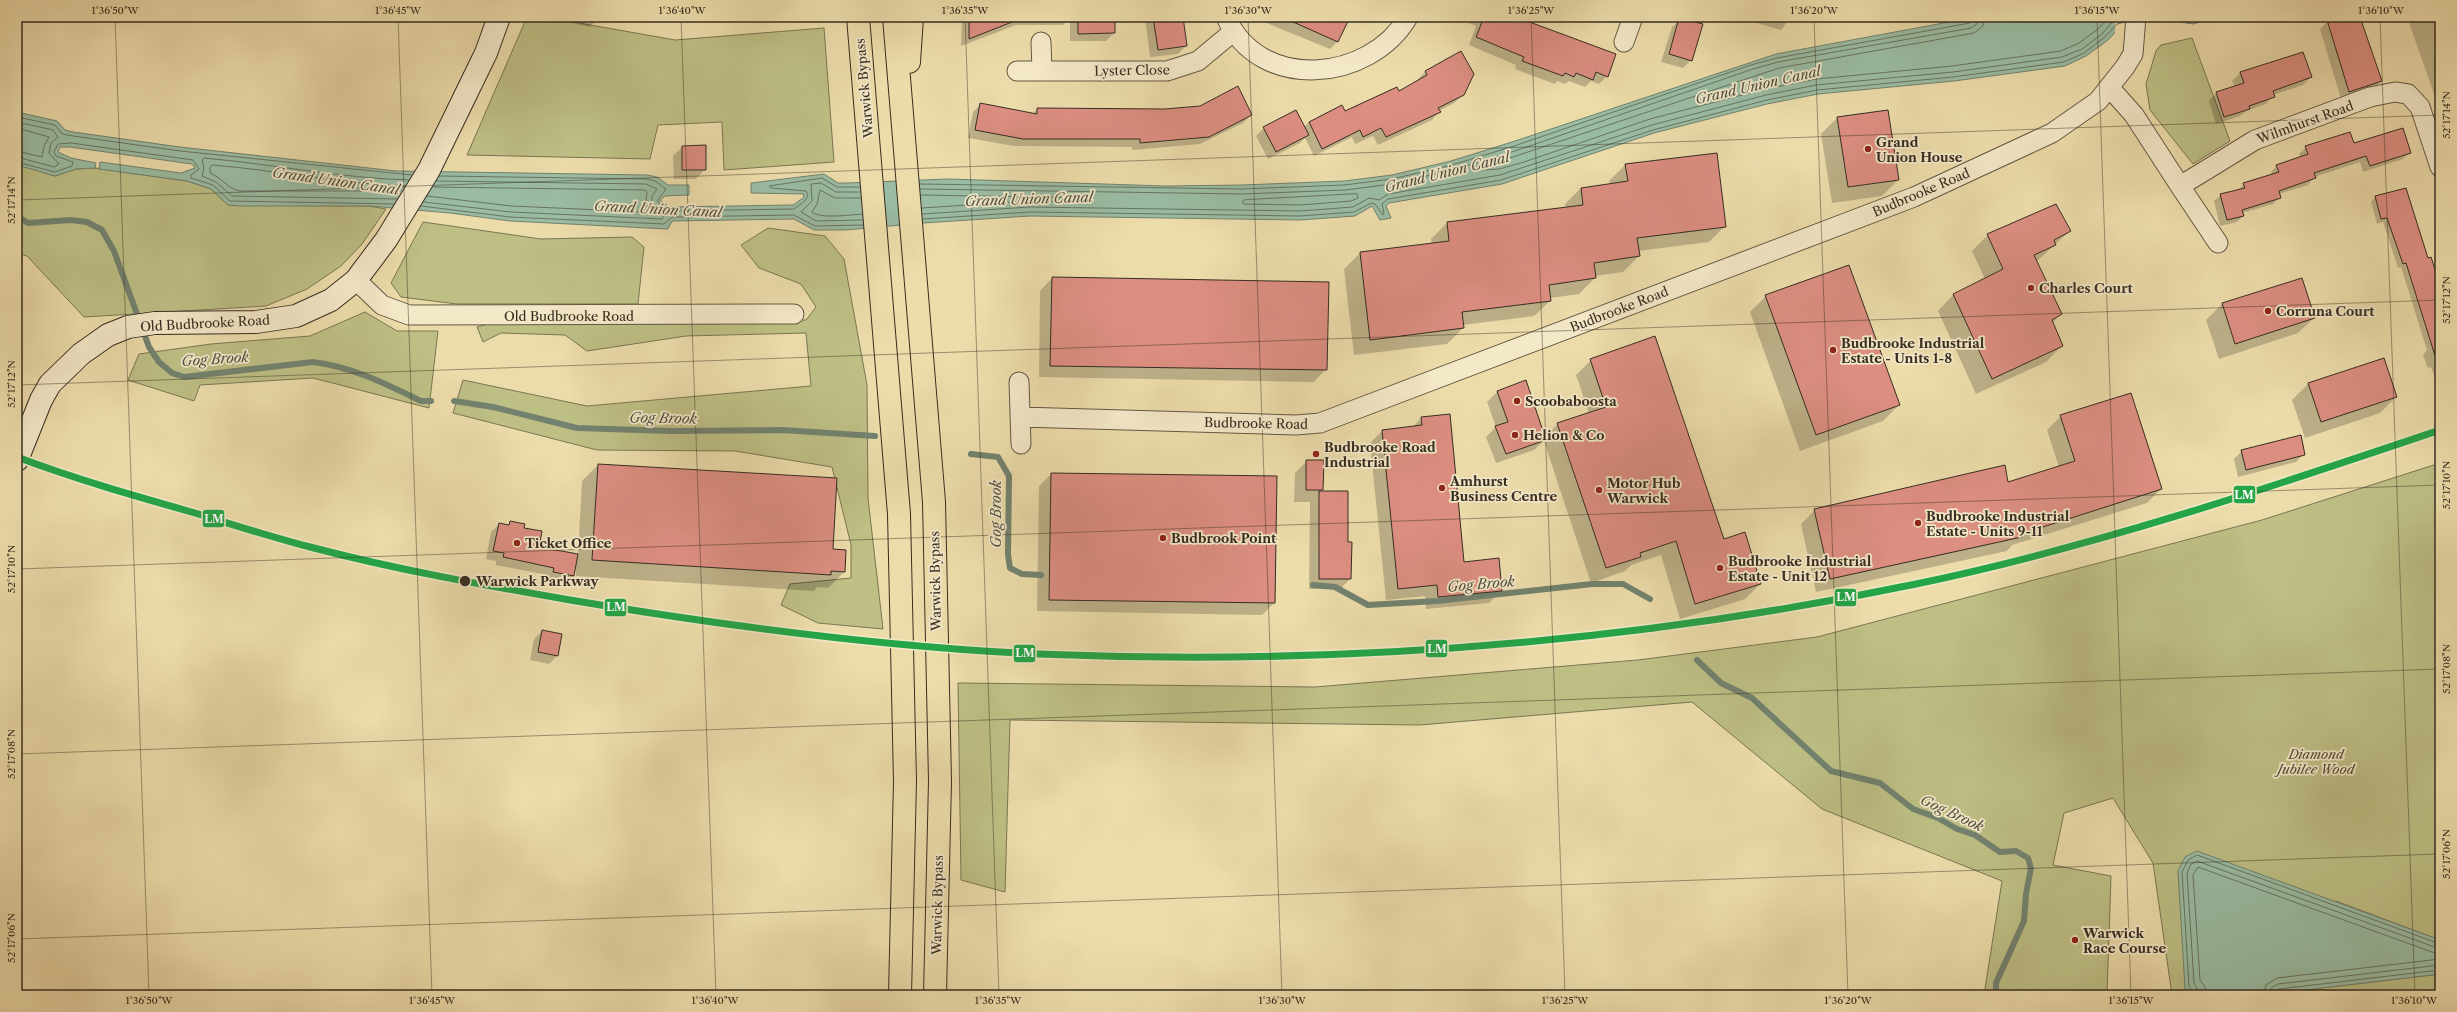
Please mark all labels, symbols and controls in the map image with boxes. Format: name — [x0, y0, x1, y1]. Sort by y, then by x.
text: 1°36'50"W — [91, 4, 140, 17]
text: 1°36'45"W — [375, 4, 422, 17]
text: 1°36'40"W — [658, 4, 707, 17]
text: 1°36'35"W — [942, 4, 989, 17]
text: 1°36'30"W — [1224, 4, 1273, 17]
text: 1°36'25"W — [1508, 4, 1555, 17]
text: 1°36'20"W — [1790, 4, 1839, 17]
text: 1°36'15"W — [2074, 4, 2121, 17]
text: 1°36'10"W — [2358, 4, 2405, 17]
street label: Warwick Bypass — [852, 37, 876, 140]
street label: Lyster Close — [1094, 61, 1170, 79]
water label: Grand Union Canal — [1693, 61, 1824, 108]
text: 52°17'14"N — [2440, 91, 2453, 139]
street label: Wilmhurst Road — [2254, 97, 2356, 147]
place label: Grand Union House — [1876, 134, 1963, 165]
marker: Grand Union House — [1863, 144, 1873, 154]
water label: Grand Union Canal — [1383, 147, 1513, 196]
water label: Grand Union Canal — [271, 163, 402, 199]
street label: Budbrooke Road — [1870, 164, 1972, 220]
text: 52°17'14"N — [5, 176, 18, 224]
water label: Grand Union Canal — [965, 188, 1095, 210]
water label: Grand Union Canal — [593, 197, 724, 221]
text: 52°17'12"N — [2440, 276, 2453, 324]
place label: Charles Court — [2039, 280, 2134, 296]
street label: Budbrooke Road — [1568, 283, 1670, 335]
marker: Charles Court — [2026, 283, 2036, 293]
place label: Corruna Court — [2276, 303, 2375, 319]
marker: Corruna Court — [2263, 306, 2273, 316]
street label: Old Budbrooke Road — [504, 308, 634, 324]
street label: Old Budbrooke Road — [140, 312, 270, 334]
place label: Budbrooke Industrial Estate - Units 1-8 — [1841, 335, 1985, 366]
marker: Budbrooke Industrial Estate - Units 1-8 — [1828, 345, 1838, 355]
water label: Gog Brook — [181, 348, 250, 370]
text: 52°17'12"N — [5, 360, 18, 408]
place label: Scoobaboosta — [1525, 393, 1617, 409]
marker: Scoobaboosta — [1512, 396, 1522, 406]
water label: Gog Brook — [629, 408, 698, 428]
street label: Budbrooke Road — [1204, 414, 1308, 432]
place label: Helion & Co — [1523, 427, 1605, 443]
marker: Helion & Co — [1510, 430, 1520, 440]
place label: Budbrooke Road Industrial — [1324, 439, 1436, 470]
marker: Budbrooke Road Industrial — [1311, 449, 1321, 459]
text: 52°17'10"N — [2440, 461, 2453, 509]
place label: Amhurst Business Centre — [1449, 473, 1557, 504]
place label: Motor Hub Warwick — [1606, 475, 1680, 506]
water label: Gog Brook — [987, 479, 1005, 548]
marker: Amhurst Business Centre — [1437, 483, 1447, 493]
marker: Motor Hub Warwick — [1594, 485, 1604, 495]
line badge: LM — [2233, 485, 2256, 504]
text: LM — [2234, 488, 2254, 502]
place label: Budbrooke Industrial Estate - Units 9-11 — [1926, 508, 2070, 539]
line badge: LM — [202, 509, 225, 528]
text: LM — [204, 512, 224, 526]
marker: Budbrooke Industrial Estate - Units 9-11 — [1913, 518, 1923, 528]
place label: Budbrook Point — [1171, 530, 1277, 546]
street label: Warwick Bypass — [926, 531, 944, 632]
marker: Budbrook Point — [1158, 533, 1168, 543]
place label: Ticket Office — [525, 535, 612, 551]
marker: Ticket Office — [512, 538, 522, 548]
text: 52°17'10"N — [5, 545, 18, 593]
place label: Budbrooke Industrial Estate - Unit 12 — [1728, 553, 1872, 584]
marker: Budbrooke Industrial Estate - Unit 12 — [1715, 563, 1725, 573]
water label: Gog Brook — [1447, 572, 1516, 596]
place label: Warwick Parkway — [475, 573, 599, 589]
marker: Warwick Parkway — [458, 574, 472, 588]
line badge: LM — [1834, 588, 1857, 607]
text: LM — [1836, 590, 1856, 604]
line badge: LM — [604, 598, 627, 617]
text: LM — [606, 600, 626, 614]
line badge: LM — [1425, 639, 1448, 658]
text: LM — [1427, 642, 1447, 656]
line badge: LM — [1013, 644, 1036, 663]
text: 52°17'08"N — [2440, 644, 2453, 694]
text: LM — [1015, 646, 1035, 660]
text: 52°17'08"N — [5, 729, 18, 779]
park label: Diamond Jubilee Wood — [2274, 746, 2356, 777]
water label: Gog Brook — [1918, 791, 1987, 836]
text: 52°17'06"N — [2440, 829, 2453, 879]
street label: Warwick Bypass — [928, 855, 946, 956]
text: 52°17'06"N — [5, 913, 18, 963]
place label: Warwick Race Course — [2082, 925, 2166, 956]
marker: Warwick Race Course — [2070, 935, 2080, 945]
text: 1°36'50"W — [125, 994, 174, 1007]
text: 1°36'45"W — [409, 994, 456, 1007]
text: 1°36'40"W — [691, 994, 740, 1007]
text: 1°36'35"W — [975, 994, 1022, 1007]
text: 1°36'30"W — [1258, 994, 1307, 1007]
text: 1°36'25"W — [1542, 994, 1589, 1007]
text: 1°36'20"W — [1824, 994, 1873, 1007]
text: 1°36'15"W — [2108, 994, 2155, 1007]
text: 1°36'10"W — [2391, 994, 2438, 1007]

